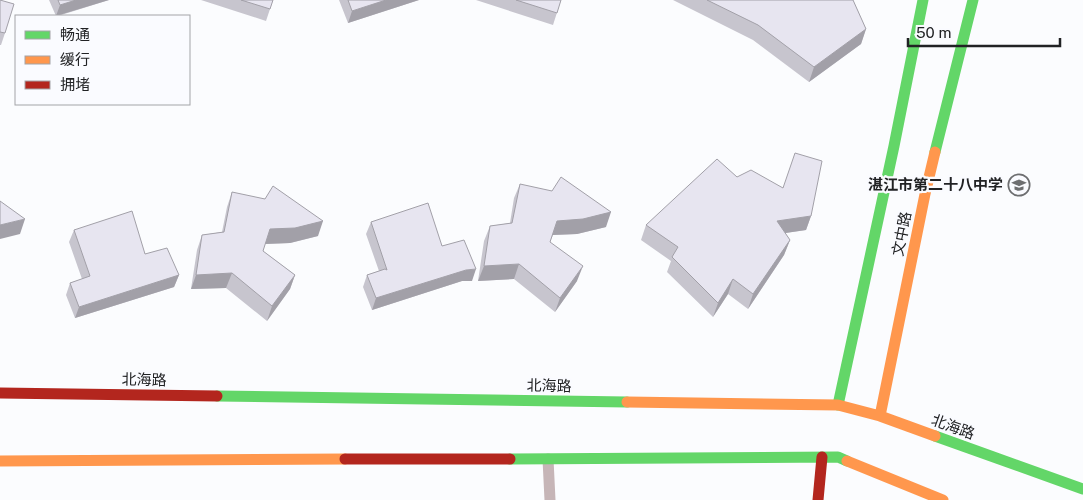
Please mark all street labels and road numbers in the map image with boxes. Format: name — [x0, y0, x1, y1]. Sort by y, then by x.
street label: 文中路 — [889, 210, 914, 258]
street label: 北海路 — [121, 371, 167, 388]
street label: 北海路 — [526, 377, 572, 394]
street label: 北海路 — [929, 411, 977, 442]

